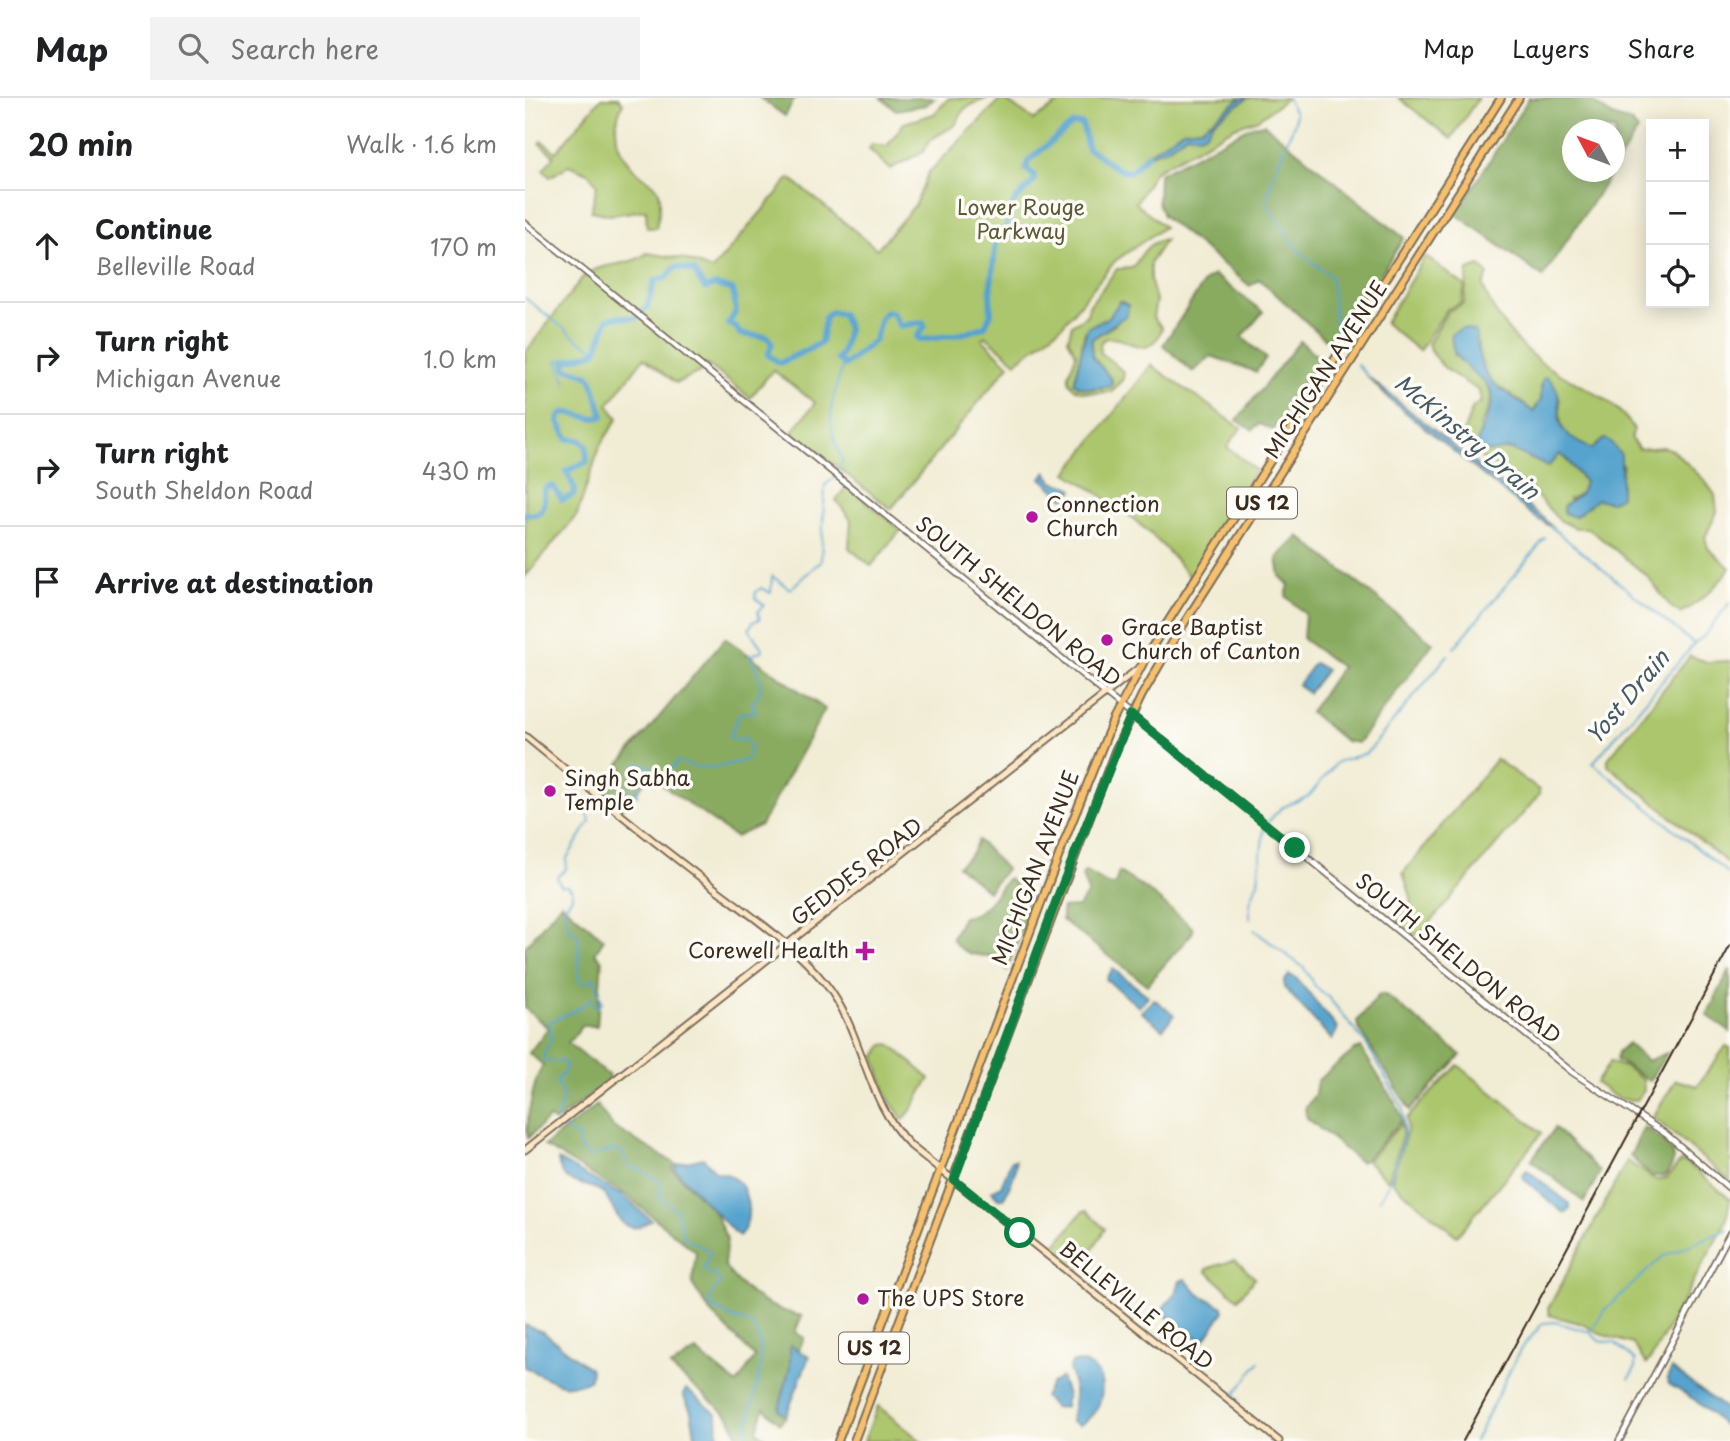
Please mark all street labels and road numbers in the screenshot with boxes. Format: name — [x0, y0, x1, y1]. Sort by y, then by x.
street label: MICHIGAN AVENUE — [1255, 274, 1394, 464]
road number: US 12 — [1227, 488, 1297, 518]
street label: SOUTH SHELDON ROAD — [910, 507, 1129, 694]
street label: MICHIGAN AVENUE — [982, 765, 1086, 969]
street label: GEDDES ROAD — [783, 809, 929, 932]
street label: SOUTH SHELDON ROAD — [1350, 864, 1569, 1051]
street label: BELLEVILLE ROAD — [1053, 1232, 1221, 1377]
road number: US 12 — [839, 1332, 909, 1364]

